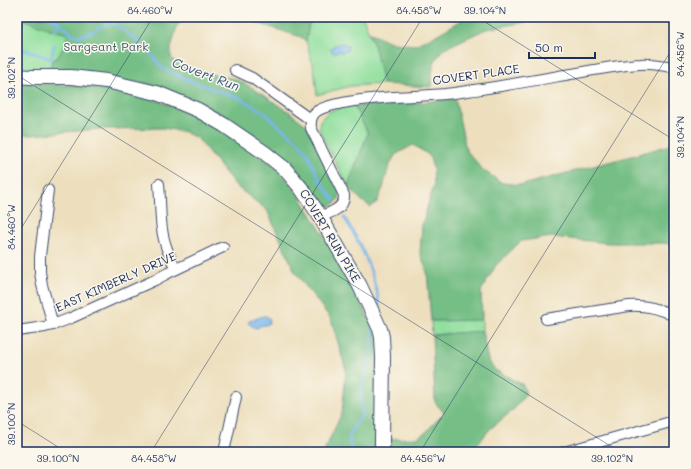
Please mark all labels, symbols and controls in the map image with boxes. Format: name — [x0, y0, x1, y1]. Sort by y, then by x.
text: 84.460°W — [127, 3, 173, 17]
text: 84.458°W — [396, 3, 442, 17]
text: 39.104°N — [464, 3, 506, 17]
text: 84.456°W — [673, 31, 687, 77]
scale bar — [529, 34, 595, 60]
park label: Sargeant Park — [63, 38, 149, 54]
text: 50 m — [535, 39, 563, 55]
water label: Covert Run — [170, 53, 242, 94]
text: 39.102°N — [4, 57, 18, 99]
street label: COVERT PLACE — [431, 60, 520, 88]
text: 39.104°N — [673, 116, 687, 158]
street label: COVERT RUN PIKE — [297, 186, 365, 285]
text: 84.460°W — [4, 204, 18, 250]
street label: EAST KIMBERLY DRIVE — [53, 247, 179, 315]
text: 39.100°N — [4, 403, 18, 445]
text: 39.100°N — [37, 451, 79, 465]
text: 84.458°W — [131, 451, 177, 465]
text: 84.456°W — [400, 451, 446, 465]
text: 39.102°N — [591, 451, 633, 465]

